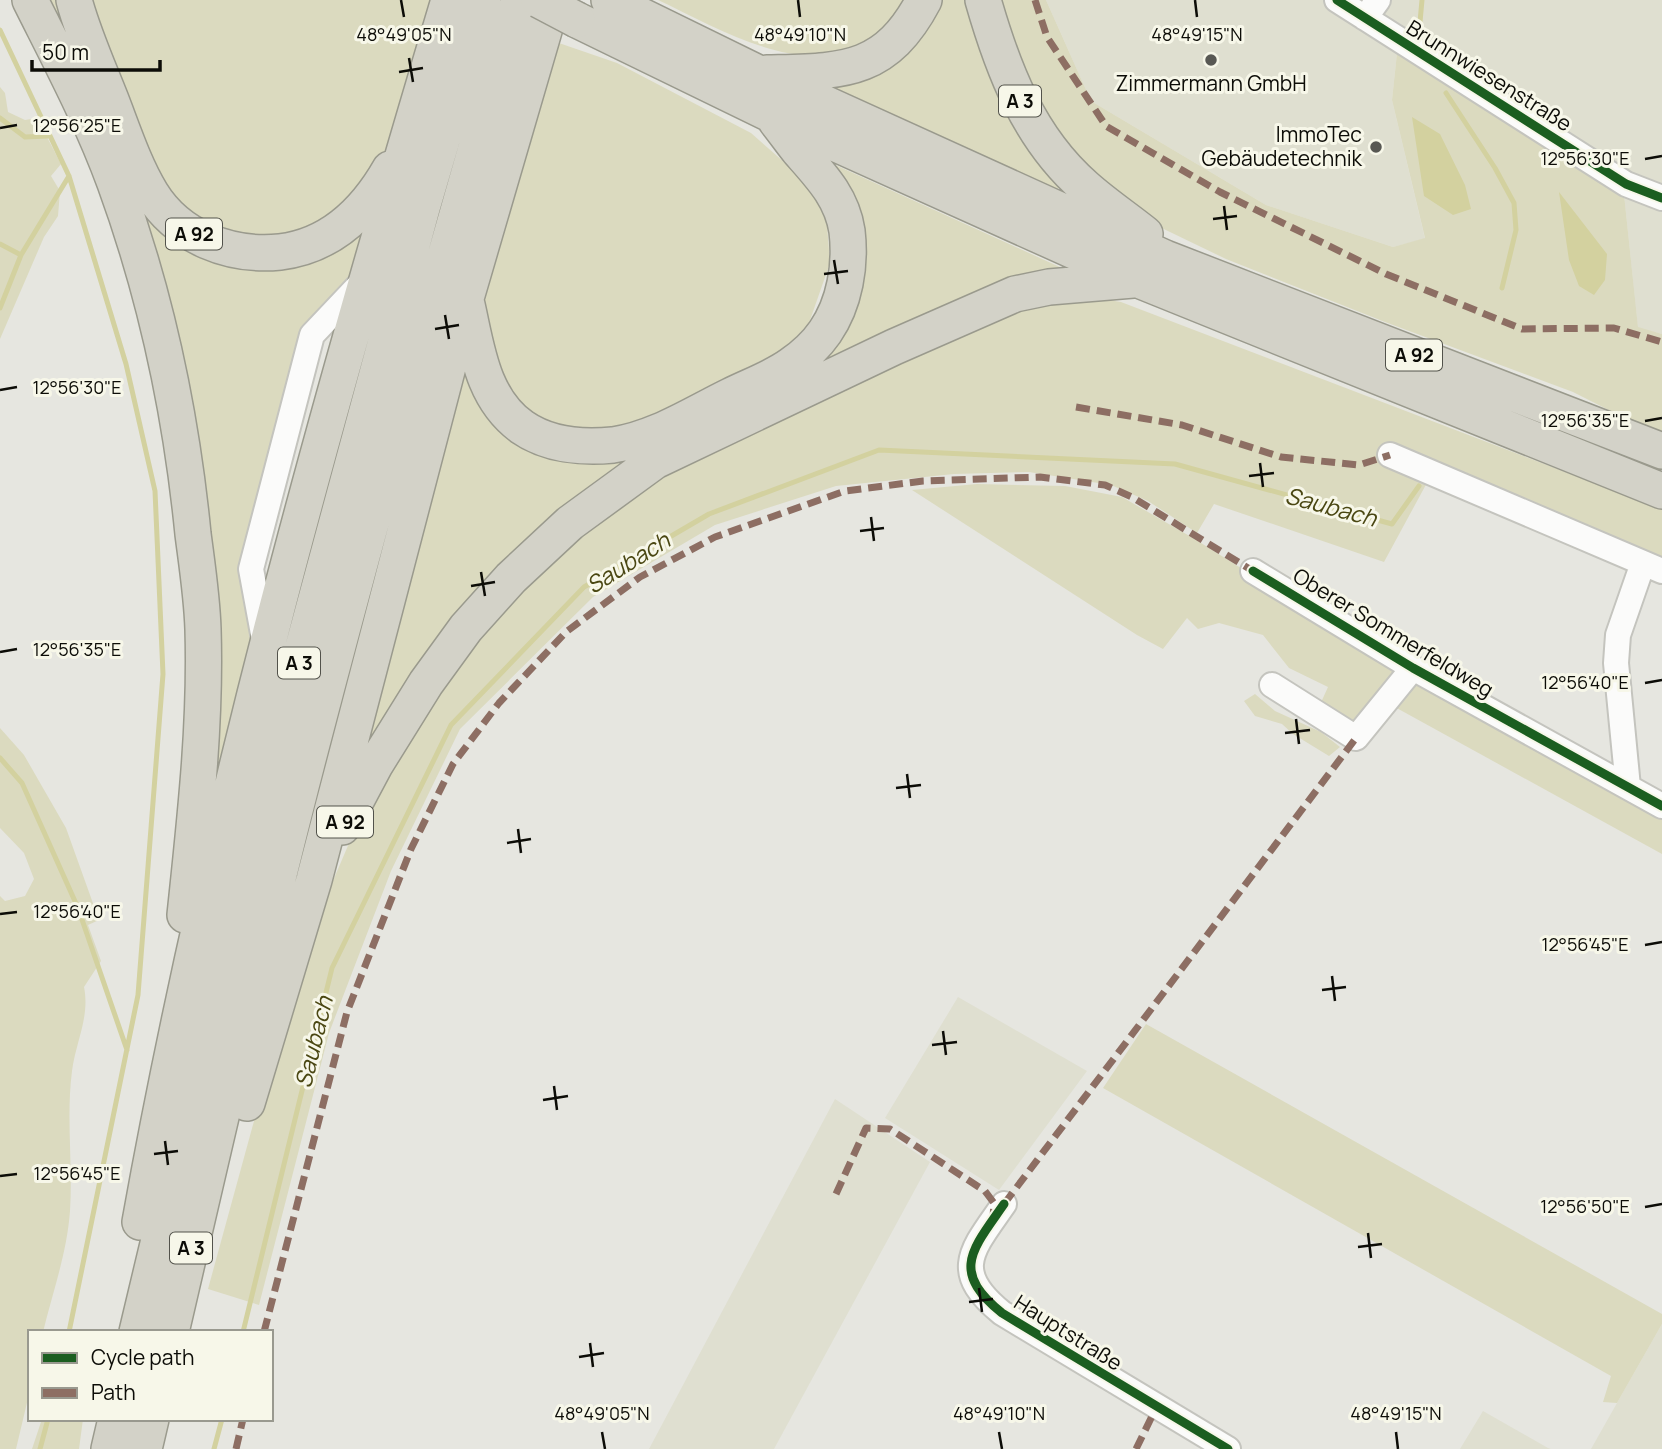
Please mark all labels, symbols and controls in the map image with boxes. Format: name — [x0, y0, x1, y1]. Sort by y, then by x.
street label: Brunnwiesenstraße — [1402, 13, 1577, 137]
text: 48°49'05"N — [356, 22, 452, 46]
text: 48°49'10"N — [754, 22, 846, 46]
text: 48°49'15"N — [1151, 22, 1243, 46]
scale bar — [32, 28, 159, 72]
text: 50 m — [42, 38, 89, 66]
marker: Zimmermann GmbH — [1203, 52, 1219, 68]
place label: Zimmermann GmbH — [1115, 69, 1307, 97]
road number: A 3 — [999, 86, 1041, 116]
text: 12°56'25"E — [33, 113, 121, 137]
place label: ImmoTec Gebäudetechnik — [1201, 120, 1363, 172]
marker: ImmoTec Gebäudetechnik — [1368, 139, 1384, 155]
text: 12°56'30"E — [1540, 146, 1630, 170]
road number: A 92 — [166, 218, 222, 250]
road number: A 92 — [1386, 340, 1442, 370]
text: 12°56'30"E — [32, 375, 122, 399]
text: 12°56'35"E — [1541, 408, 1629, 432]
water label: Saubach — [1282, 478, 1382, 534]
water label: Saubach — [579, 523, 677, 600]
street label: Oberer Sommerfeldweg — [1288, 561, 1499, 703]
text: 12°56'35"E — [33, 637, 121, 661]
road number: A 3 — [278, 648, 320, 678]
text: 12°56'40"E — [1541, 670, 1629, 694]
road number: A 92 — [317, 806, 373, 838]
text: 12°56'40"E — [33, 899, 121, 923]
text: 12°56'45"E — [1542, 932, 1628, 956]
water label: Saubach — [286, 991, 340, 1091]
text: 12°56'45"E — [34, 1161, 120, 1185]
text: 12°56'50"E — [1540, 1194, 1630, 1218]
road number: A 3 — [170, 1232, 212, 1264]
street label: Hauptstraße — [1009, 1288, 1128, 1376]
legend — [28, 1330, 273, 1421]
text: Cycle path — [91, 1343, 194, 1371]
text: Path — [91, 1378, 136, 1406]
text: 48°49'05"N — [554, 1401, 650, 1425]
text: 48°49'10"N — [953, 1401, 1045, 1425]
text: 48°49'15"N — [1350, 1401, 1442, 1425]

